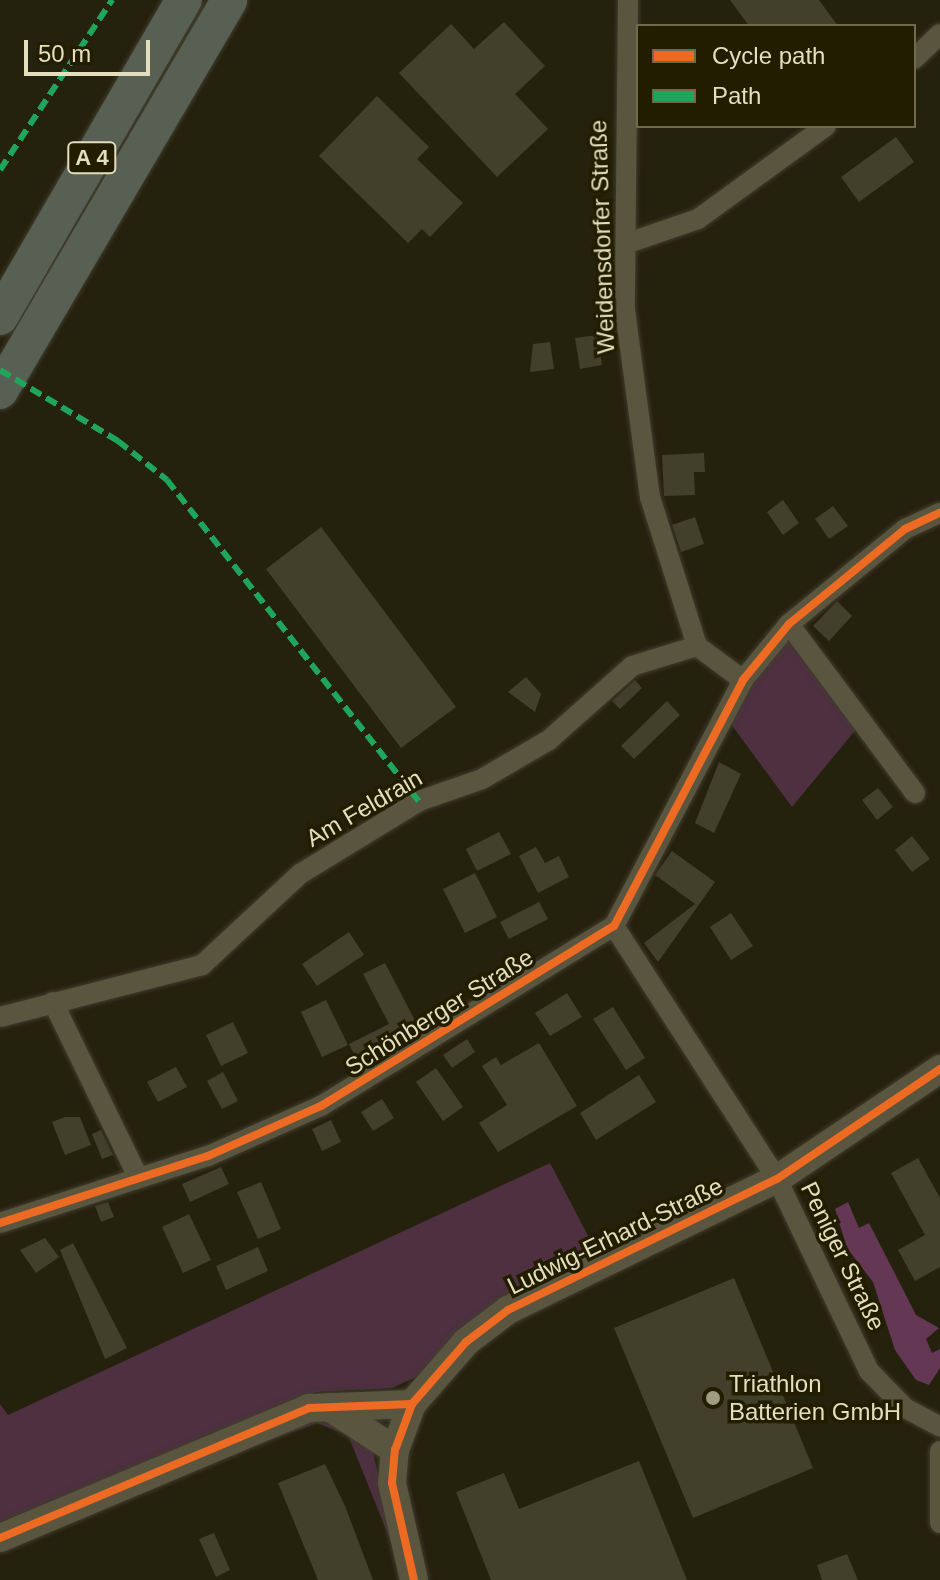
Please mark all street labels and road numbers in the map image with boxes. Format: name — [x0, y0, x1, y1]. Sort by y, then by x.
street label: Weidensdorfer Straße — [584, 119, 620, 355]
road number: A 4 — [66, 140, 118, 176]
street label: Am Feldrain — [301, 763, 427, 853]
street label: Schönberger Straße — [340, 943, 538, 1081]
street label: Ludwig-Erhard-Straße — [503, 1171, 727, 1301]
street label: Peniger Straße — [795, 1177, 891, 1335]

